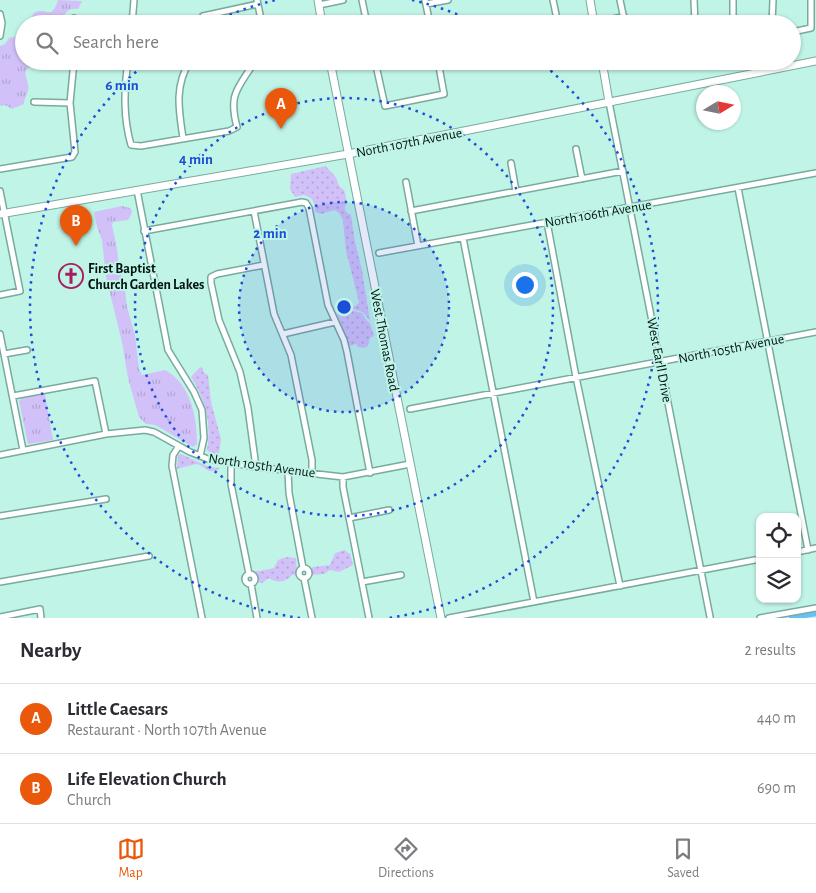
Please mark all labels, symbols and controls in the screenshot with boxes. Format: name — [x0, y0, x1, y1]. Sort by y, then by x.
search box — [15, 15, 801, 70]
icon: search — [33, 29, 61, 57]
text: Search here — [73, 33, 159, 52]
text: 6 min — [105, 78, 139, 93]
north arrow — [696, 85, 741, 130]
pin: A — [265, 88, 297, 129]
street label: North 107th Avenue — [355, 126, 463, 160]
text: 4 min — [179, 152, 213, 167]
street label: North 106th Avenue — [544, 198, 653, 230]
pin: B — [60, 205, 92, 246]
text: 2 min — [253, 226, 287, 241]
place label: First Baptist Church Garden Lakes — [88, 262, 205, 292]
church icon: First Baptist Church Garden Lakes — [58, 263, 84, 289]
your location — [512, 272, 538, 298]
street label: West Thomas Road — [367, 288, 401, 393]
centre of rings — [335, 298, 353, 316]
street label: West Earll Drive — [644, 317, 674, 404]
street label: North 105th Avenue — [677, 332, 785, 366]
street label: North 105th Avenue — [208, 452, 316, 480]
map controls — [756, 513, 801, 603]
button: locate — [756, 513, 801, 558]
button: layers — [756, 558, 801, 603]
text: Nearby — [20, 640, 81, 661]
text: 2 results — [744, 642, 796, 658]
text: Little Caesars — [67, 700, 168, 719]
text: A — [31, 710, 41, 726]
text: 440 m — [757, 710, 796, 726]
text: Restaurant · North 107th Avenue — [67, 722, 267, 738]
text: Life Elevation Church — [67, 770, 227, 789]
text: B — [31, 780, 41, 796]
text: 690 m — [757, 780, 796, 796]
text: Church — [67, 792, 111, 808]
tab: Map — [117, 835, 145, 882]
tab: Directions — [378, 835, 434, 882]
tab: Saved — [667, 835, 699, 882]

